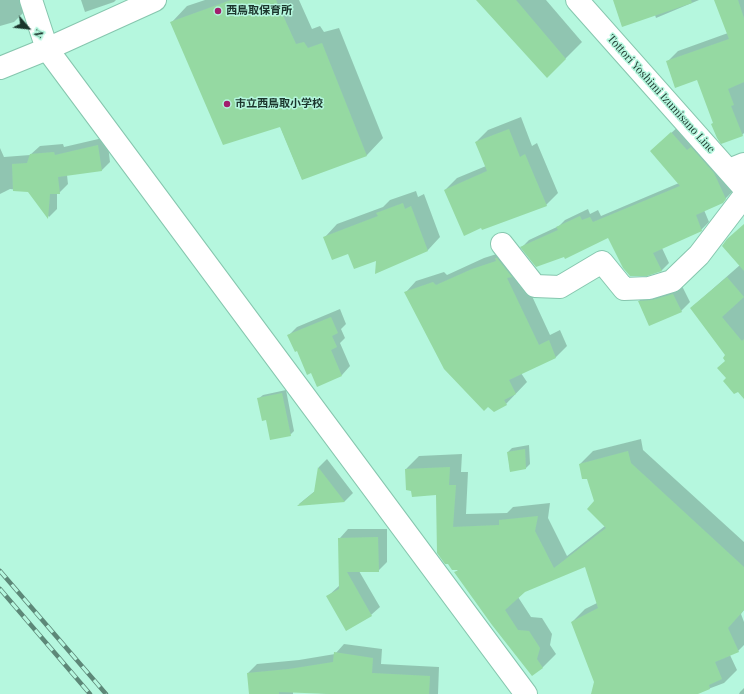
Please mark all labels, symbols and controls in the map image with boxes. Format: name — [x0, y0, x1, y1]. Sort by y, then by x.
place label: 西鳥取保育所 — [226, 4, 292, 18]
marker: 西鳥取保育所 — [213, 6, 223, 16]
north arrow — [8, 8, 48, 48]
text: N — [31, 27, 48, 41]
street label: Tottori Yoshimi Izumisano Line — [604, 32, 718, 156]
place label: 市立西鳥取小学校 — [235, 97, 323, 111]
marker: 市立西鳥取小学校 — [222, 99, 232, 109]

